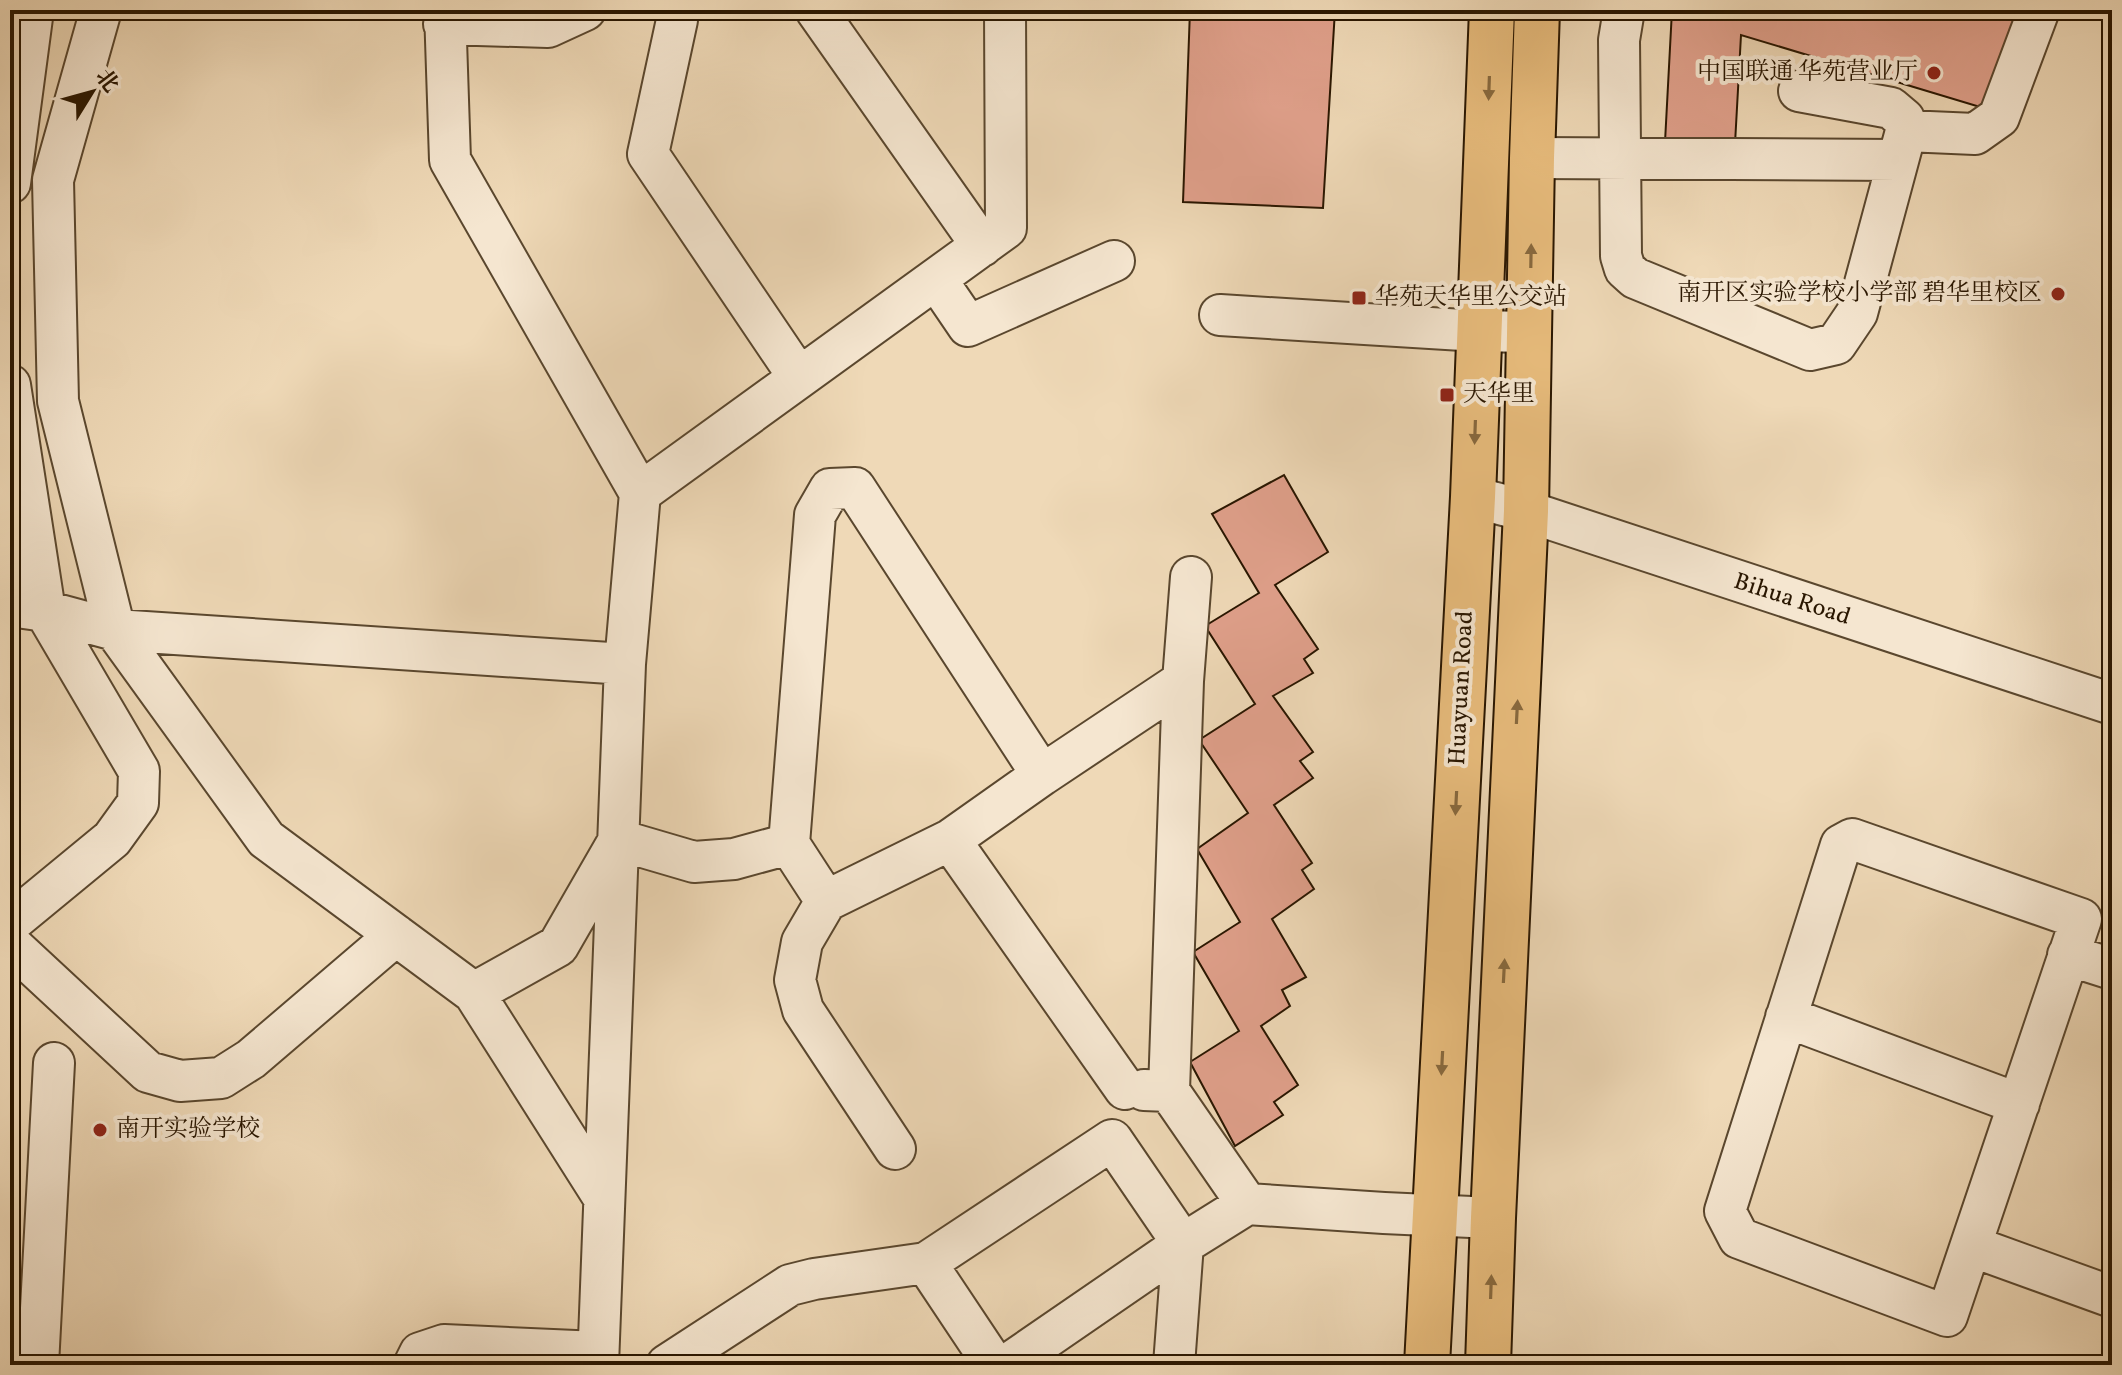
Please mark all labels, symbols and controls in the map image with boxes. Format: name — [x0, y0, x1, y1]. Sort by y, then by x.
north arrow — [52, 52, 132, 132]
place label: 中国联通 华苑营业厅 — [1697, 56, 1918, 90]
text: 北 — [87, 63, 125, 100]
marker: 中国联通 华苑营业厅 — [1925, 64, 1943, 82]
one-way arrow — [1482, 76, 1495, 101]
one-way arrow — [1524, 243, 1537, 268]
place label: 南开区实验学校小学部 碧华里校区 — [1677, 277, 2042, 311]
place label: 华苑天华里公交站 — [1375, 281, 1567, 315]
marker: 南开区实验学校小学部 碧华里校区 — [2049, 285, 2067, 303]
marker: 华苑天华里公交站 — [1350, 289, 1368, 307]
place label: 天华里 — [1463, 378, 1535, 412]
marker: 天华里 — [1438, 386, 1456, 404]
one-way arrow — [1469, 420, 1482, 445]
street label: Bihua Road — [1729, 565, 1855, 635]
street label: Huayuan Road — [1441, 610, 1483, 766]
one-way arrow — [1511, 699, 1524, 724]
one-way arrow — [1450, 791, 1463, 816]
one-way arrow — [1498, 958, 1511, 983]
one-way arrow — [1436, 1051, 1449, 1076]
place label: 南开实验学校 — [116, 1113, 260, 1147]
marker: 南开实验学校 — [91, 1121, 109, 1139]
one-way arrow — [1484, 1274, 1497, 1299]

